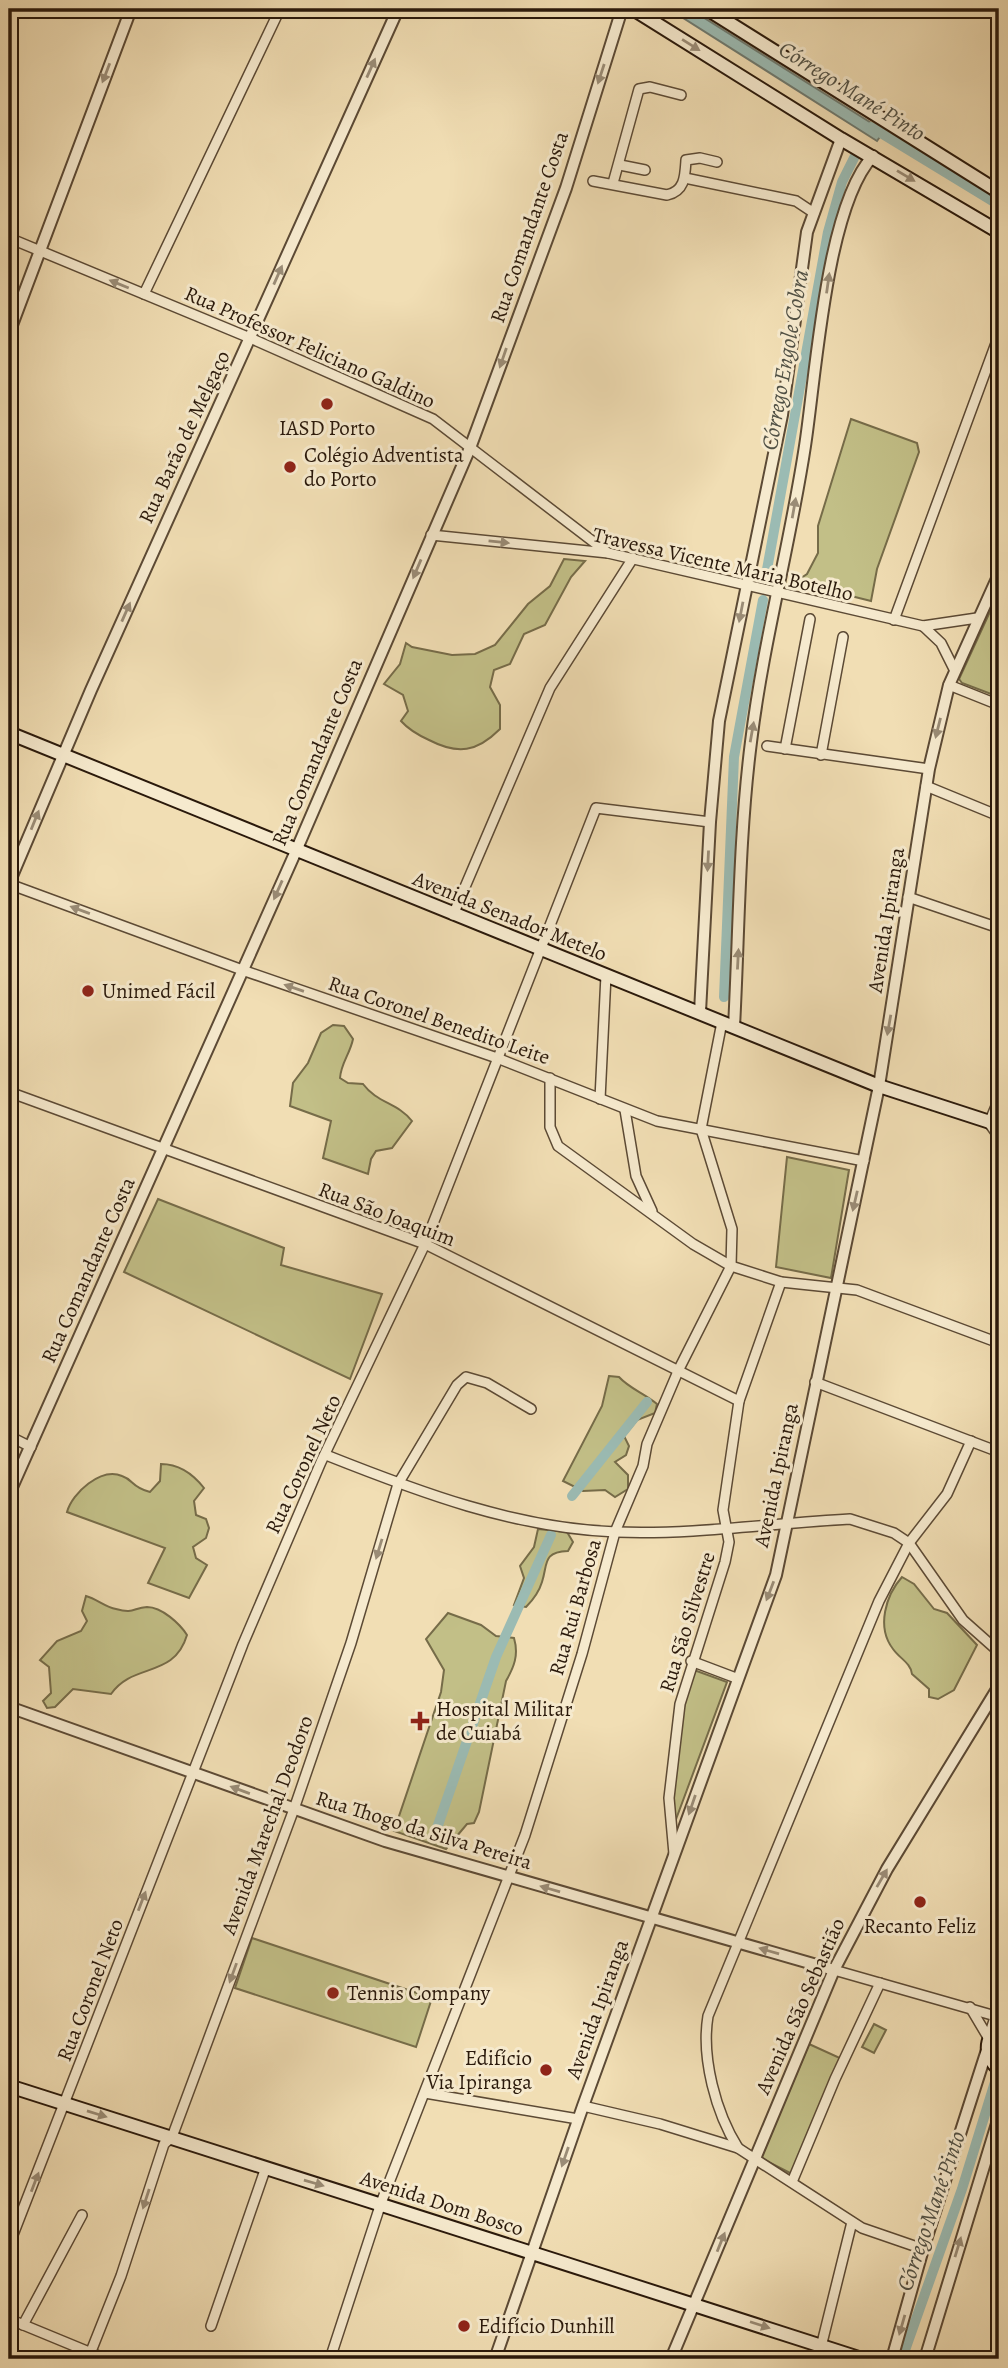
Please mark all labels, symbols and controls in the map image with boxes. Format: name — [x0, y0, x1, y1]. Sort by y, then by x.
water label: Córrego Mané Pinto — [773, 34, 931, 148]
one-way arrow — [681, 38, 700, 51]
one-way arrow — [366, 57, 377, 78]
one-way arrow — [101, 62, 112, 83]
one-way arrow — [595, 63, 605, 84]
street label: Rua Comandante Costa — [483, 127, 575, 327]
one-way arrow — [896, 169, 915, 182]
one-way arrow — [272, 265, 284, 285]
water label: Córrego Engole Cobra — [754, 267, 816, 453]
one-way arrow — [823, 272, 834, 294]
one-way arrow — [109, 278, 130, 289]
street label: Rua Professor Feliciano Galdino — [180, 279, 440, 415]
street label: Rua Barão de Melgaço — [132, 346, 236, 528]
one-way arrow — [497, 348, 508, 369]
marker: IASD Porto — [319, 396, 335, 412]
place label: IASD Porto — [279, 414, 375, 442]
place label: Colégio Adventista do Porto — [304, 441, 464, 493]
marker: Colégio Adventista do Porto — [282, 459, 298, 475]
one-way arrow — [788, 497, 799, 519]
street label: Travessa Vicente Maria Botelho — [590, 520, 856, 608]
one-way arrow — [488, 536, 510, 547]
one-way arrow — [411, 558, 422, 579]
one-way arrow — [736, 601, 747, 623]
one-way arrow — [120, 602, 132, 622]
street label: Rua Comandante Costa — [265, 654, 369, 850]
one-way arrow — [932, 717, 943, 739]
one-way arrow — [747, 721, 758, 743]
one-way arrow — [29, 810, 40, 831]
street label: Avenida Ipiranga — [861, 845, 911, 996]
one-way arrow — [702, 850, 713, 872]
street label: Avenida Senador Metelo — [408, 864, 611, 968]
one-way arrow — [272, 880, 284, 900]
one-way arrow — [69, 904, 90, 915]
one-way arrow — [732, 948, 743, 970]
street label: Rua Coronel Benedito Leite — [324, 969, 554, 1071]
place label: Unimed Fácil — [102, 977, 215, 1005]
one-way arrow — [283, 982, 304, 993]
marker: Unimed Fácil — [80, 983, 96, 999]
one-way arrow — [883, 1014, 894, 1036]
street label: Rua Comandante Costa — [34, 1172, 142, 1367]
street label: Rua São Joaquim — [315, 1175, 459, 1253]
one-way arrow — [849, 1190, 860, 1212]
street label: Rua Coronel Neto — [258, 1390, 348, 1538]
street label: Avenida Ipiranga — [747, 1400, 805, 1551]
street label: Rua Rui Barbosa — [542, 1535, 608, 1679]
one-way arrow — [373, 1539, 383, 1560]
street label: Rua São Silvestre — [652, 1548, 722, 1696]
one-way arrow — [764, 1580, 775, 1601]
place label: Hospital Militar de Cuiabá — [436, 1695, 573, 1747]
marker: Hospital Militar de Cuiabá — [410, 1711, 430, 1731]
street label: Avenida Marechal Deodoro — [214, 1712, 320, 1939]
one-way arrow — [230, 1784, 251, 1795]
street label: Rua Thogo da Silva Pereira — [312, 1784, 536, 1876]
one-way arrow — [686, 1794, 697, 1815]
one-way arrow — [876, 1868, 888, 1887]
one-way arrow — [539, 1883, 560, 1893]
one-way arrow — [137, 1890, 148, 1911]
marker: Recanto Feliz — [912, 1894, 928, 1910]
place label: Recanto Feliz — [863, 1912, 977, 1940]
street label: Avenida São Sebastião — [748, 1913, 851, 2099]
street label: Rua Coronel Neto — [50, 1915, 130, 2065]
street label: Avenida Ipiranga — [558, 1935, 635, 2084]
one-way arrow — [758, 1945, 779, 1955]
one-way arrow — [227, 1962, 238, 1983]
place label: Tennis Company — [347, 1979, 491, 2007]
marker: Tennis Company — [325, 1985, 341, 2001]
place label: Edifício Via Ipiranga — [425, 2044, 532, 2096]
marker: Edifício Via Ipiranga — [538, 2062, 554, 2078]
one-way arrow — [87, 2110, 108, 2120]
water label: Córrego Mané Pinto — [889, 2127, 973, 2295]
one-way arrow — [559, 2147, 570, 2168]
street label: Avenida Dom Bosco — [356, 2163, 527, 2243]
one-way arrow — [30, 2171, 41, 2192]
one-way arrow — [304, 2179, 325, 2189]
one-way arrow — [140, 2189, 151, 2210]
one-way arrow — [715, 2231, 726, 2252]
one-way arrow — [953, 2236, 963, 2257]
place label: Edifício Dunhill — [478, 2312, 614, 2340]
one-way arrow — [896, 2315, 907, 2337]
marker: Edifício Dunhill — [456, 2318, 472, 2334]
one-way arrow — [750, 2320, 771, 2331]

